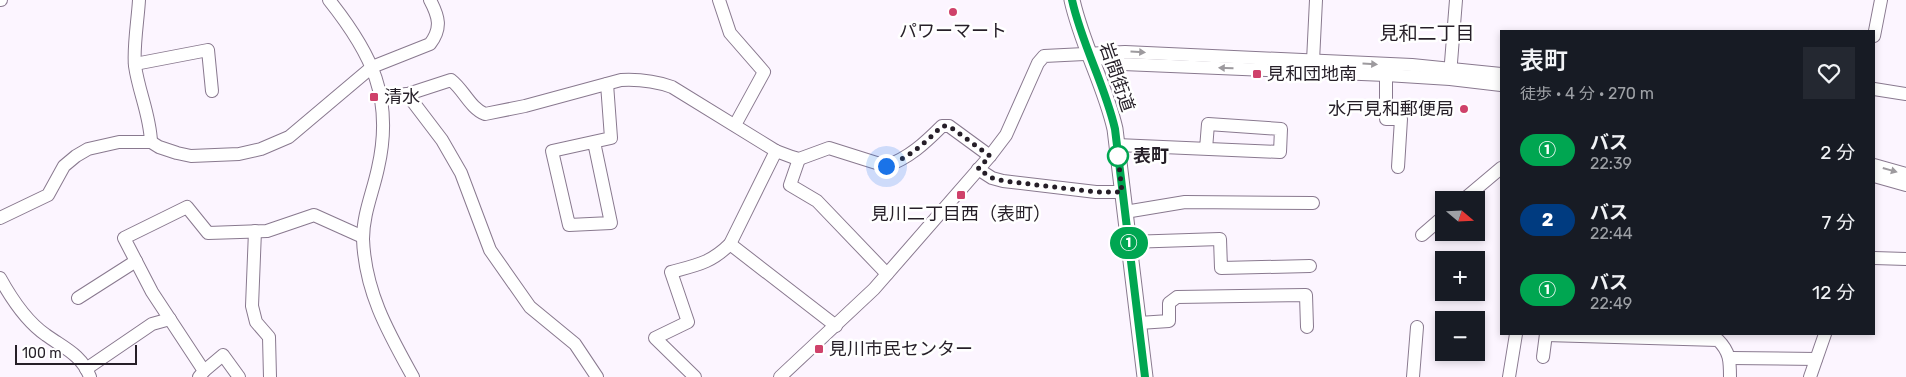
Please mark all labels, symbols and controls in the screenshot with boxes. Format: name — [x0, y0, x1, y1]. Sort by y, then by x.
marker: パワーマート — [947, 6, 959, 18]
place label: パワーマート — [899, 20, 1007, 42]
district label: 見和二丁目 — [1379, 22, 1475, 45]
street label: 岩間街道 — [1095, 39, 1139, 115]
text: 表町 — [1520, 47, 1568, 75]
button: heart — [1803, 47, 1855, 99]
one-way arrow — [1130, 49, 1146, 57]
one-way arrow — [1363, 60, 1379, 68]
place label: 見和団地南 — [1267, 63, 1357, 85]
one-way arrow — [1217, 64, 1233, 72]
marker: 見和団地南 — [1251, 68, 1263, 80]
text: 徒歩 · 4 分 · 270 m — [1520, 84, 1654, 103]
place label: 清水 — [384, 86, 420, 108]
marker: 清水 — [368, 91, 380, 103]
place label: 水戸見和郵便局 — [1328, 98, 1454, 120]
marker: 水戸見和郵便局 — [1458, 103, 1470, 115]
text: バス — [1590, 131, 1628, 154]
text: ① — [1539, 139, 1557, 161]
text: 2 分 — [1820, 141, 1855, 164]
marker: 表町 — [1107, 145, 1129, 167]
place label: 表町 — [1133, 145, 1169, 167]
your location — [874, 154, 899, 179]
text: 22:39 — [1590, 154, 1632, 173]
one-way arrow — [1882, 166, 1897, 174]
marker: 見川二丁目西（表町） — [955, 189, 967, 201]
north arrow — [1435, 191, 1485, 241]
map controls — [1435, 191, 1485, 361]
text: バス — [1590, 201, 1628, 224]
place label: 見川二丁目西（表町） — [871, 203, 1051, 225]
text: 2 — [1542, 209, 1553, 231]
text: 7 分 — [1822, 211, 1855, 234]
text: 22:44 — [1590, 224, 1633, 243]
line badge: ① — [1113, 227, 1145, 259]
text: ① — [1120, 232, 1138, 254]
button: + — [1435, 251, 1485, 301]
text: バス — [1590, 271, 1628, 294]
text: ① — [1539, 279, 1557, 301]
text: 12 分 — [1812, 281, 1855, 304]
text: 22:49 — [1590, 294, 1632, 313]
button: − — [1435, 311, 1485, 361]
place label: 見川市民センター — [829, 338, 973, 360]
scale bar — [15, 342, 138, 365]
marker: 見川市民センター — [813, 343, 825, 355]
text: 100 m — [22, 345, 62, 362]

